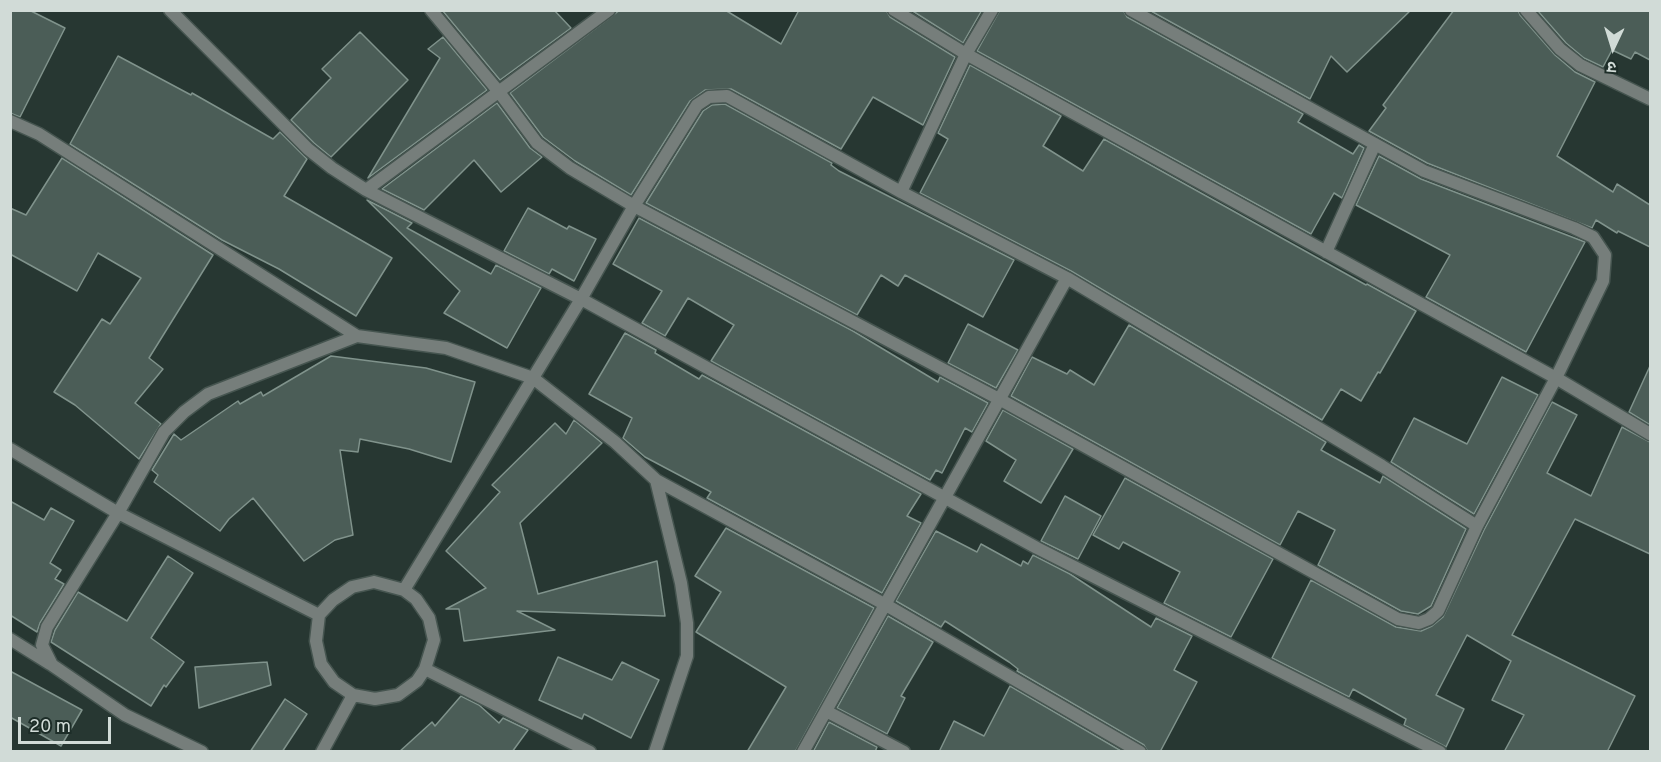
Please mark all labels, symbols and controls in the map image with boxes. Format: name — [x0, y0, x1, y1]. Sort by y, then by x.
north arrow — [1583, 18, 1643, 78]
text: उ — [1606, 56, 1617, 76]
scale bar — [21, 705, 114, 743]
text: 20 m — [29, 716, 71, 739]

